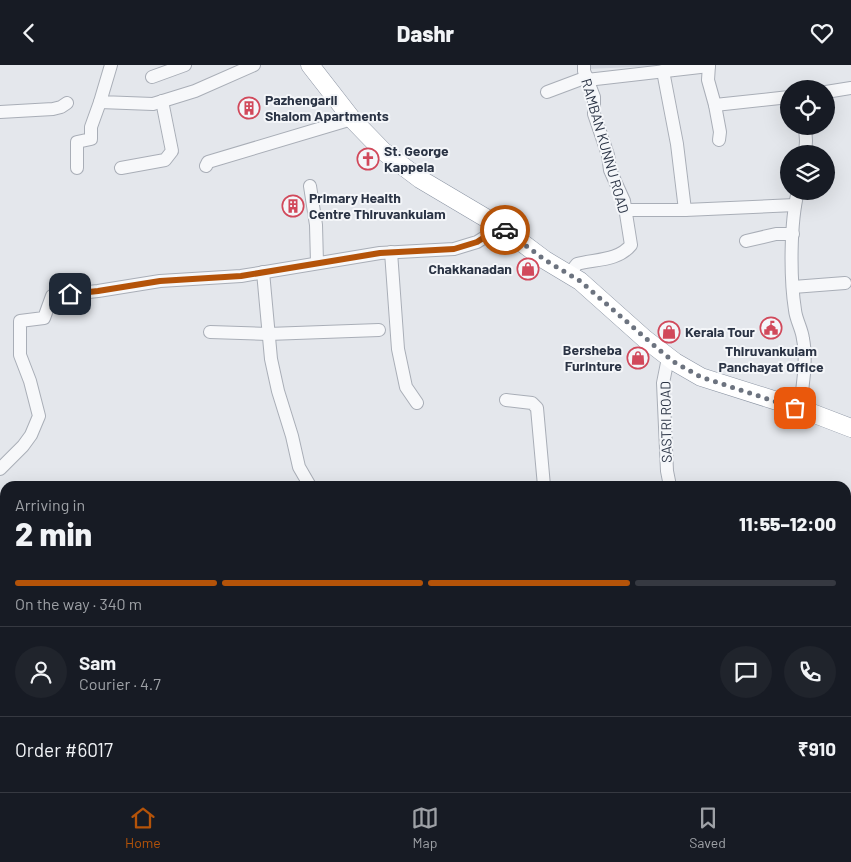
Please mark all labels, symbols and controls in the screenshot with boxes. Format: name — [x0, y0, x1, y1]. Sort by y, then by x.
icon: back — [15, 19, 43, 47]
icon: heart — [808, 19, 836, 47]
text: Dashr — [397, 20, 454, 46]
street label: RAMBAN KUNNU ROAD — [578, 76, 633, 215]
map controls — [780, 80, 835, 200]
button: locate — [780, 80, 835, 135]
place label: Pazhengaril Shalom Apartments — [265, 91, 389, 124]
building icon: Pazhengaril Shalom Apartments — [237, 96, 261, 120]
place label: St. George Kappela — [384, 142, 449, 175]
button: layers — [780, 145, 835, 200]
church icon: St. George Kappela — [356, 147, 380, 171]
place label: Primary Health Centre Thiruvankulam — [309, 189, 446, 222]
building icon: Primary Health Centre Thiruvankulam — [281, 194, 305, 218]
courier — [480, 205, 530, 255]
icon: car — [491, 216, 519, 244]
shop icon: Chakkanadan — [516, 257, 540, 281]
place label: Chakkanadan — [428, 260, 512, 277]
pin — [49, 273, 91, 315]
icon: home — [56, 280, 84, 308]
public building icon: Thiruvankulam Panchayat Office — [759, 316, 783, 340]
shop icon: Kerala Tour — [657, 320, 681, 344]
place label: Kerala Tour — [685, 323, 756, 340]
place label: Bersheba Furinture — [563, 341, 622, 374]
place label: Thiruvankulam Panchayat Office — [718, 342, 824, 375]
shop icon: Bersheba Furinture — [626, 346, 650, 370]
street label: SASTRI ROAD — [656, 381, 675, 463]
pin — [774, 387, 816, 429]
icon: bag — [781, 394, 809, 422]
text: Arriving in — [15, 495, 85, 514]
text: 11:55–12:00 — [739, 512, 836, 535]
text: 2 min — [15, 514, 92, 552]
text: On the way · 340 m — [15, 594, 142, 613]
button: person — [15, 646, 67, 698]
button: chat — [720, 646, 772, 698]
button: phone — [784, 646, 836, 698]
text: Sam — [79, 651, 116, 674]
text: Courier · 4.7 — [79, 674, 161, 693]
text: ₹910 — [798, 737, 836, 760]
text: Order #6017 — [15, 738, 113, 761]
tab: Home — [125, 804, 161, 851]
tab: Map — [411, 804, 439, 851]
tab: Saved — [689, 804, 726, 851]

